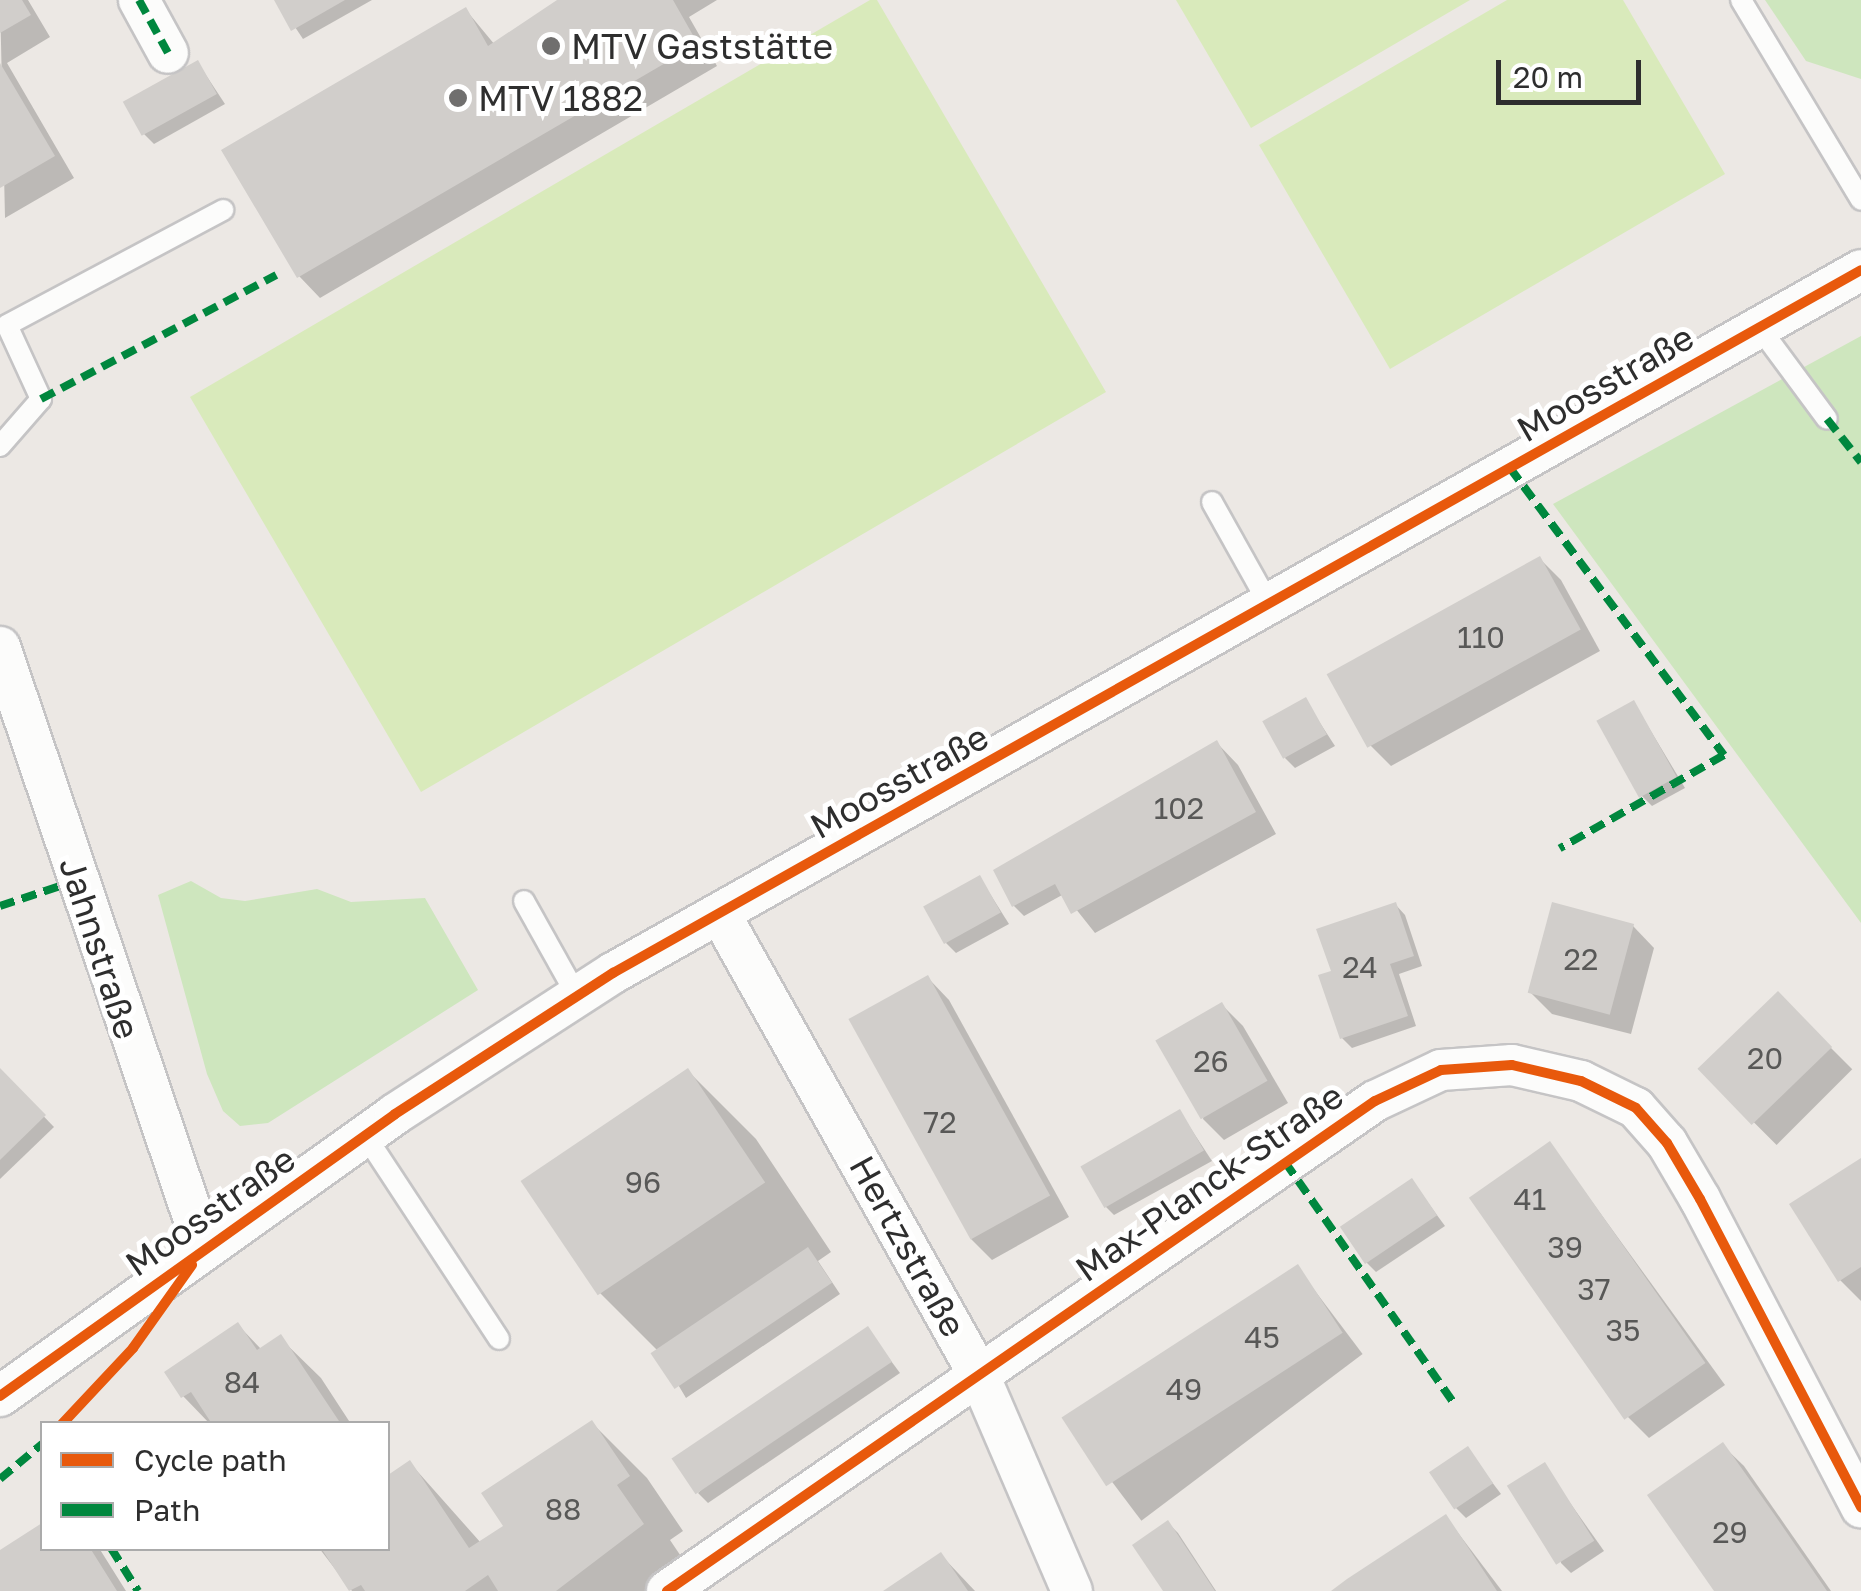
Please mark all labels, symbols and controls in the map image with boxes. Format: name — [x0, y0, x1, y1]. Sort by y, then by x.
place label: MTV Gaststätte — [571, 25, 833, 67]
marker: MTV Gaststätte — [540, 35, 562, 57]
scale bar — [1501, 40, 1646, 102]
text: 20 m — [1513, 59, 1583, 95]
place label: MTV 1882 — [478, 77, 643, 119]
marker: MTV 1882 — [447, 87, 469, 109]
street label: Moosstraße — [1509, 316, 1701, 450]
house number: 110 — [1457, 619, 1505, 655]
street label: Moosstraße — [803, 715, 995, 847]
house number: 102 — [1154, 790, 1204, 826]
street label: Jahnstraße — [51, 852, 149, 1044]
house number: 22 — [1564, 941, 1598, 977]
house number: 24 — [1342, 949, 1378, 985]
house number: 20 — [1747, 1040, 1783, 1076]
house number: 26 — [1193, 1043, 1229, 1079]
street label: Max-Planck-Straße — [1067, 1074, 1351, 1290]
house number: 72 — [923, 1104, 957, 1140]
street label: Moosstraße — [117, 1137, 303, 1285]
street label: Hertzstraße — [841, 1148, 975, 1344]
house number: 96 — [625, 1164, 661, 1200]
house number: 41 — [1514, 1181, 1546, 1217]
house number: 39 — [1547, 1229, 1583, 1265]
house number: 37 — [1577, 1271, 1611, 1307]
house number: 35 — [1606, 1312, 1640, 1348]
house number: 45 — [1244, 1319, 1280, 1355]
house number: 84 — [224, 1364, 260, 1400]
house number: 49 — [1166, 1371, 1202, 1407]
legend — [40, 1421, 390, 1551]
text: Cycle path — [134, 1442, 287, 1478]
house number: 88 — [545, 1491, 581, 1527]
text: Path — [134, 1492, 200, 1528]
house number: 29 — [1712, 1514, 1748, 1550]

